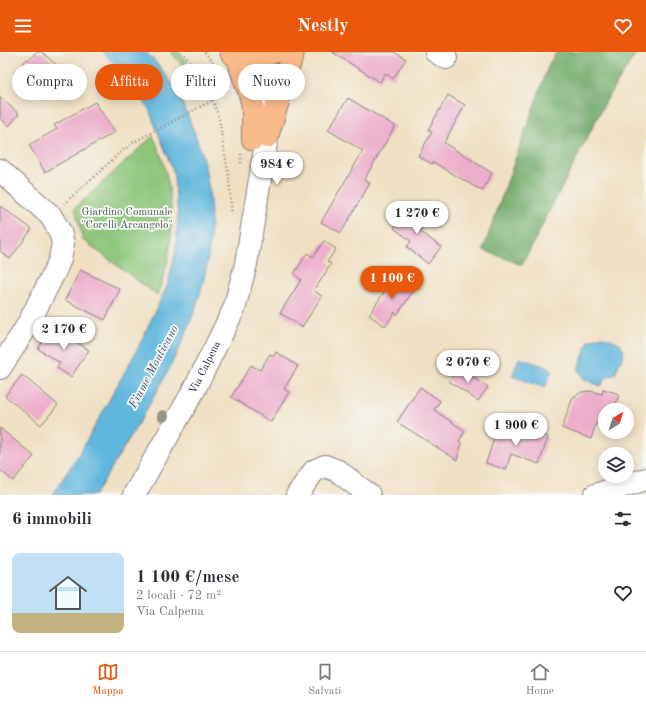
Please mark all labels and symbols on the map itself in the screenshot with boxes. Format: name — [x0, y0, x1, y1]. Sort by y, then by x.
pin: 984 € — [249, 152, 305, 186]
pin: 1 270 € — [380, 201, 454, 235]
park label: Giardino Comunale "Corelli Arcangelo" — [81, 207, 173, 231]
pin: 1 100 € — [355, 266, 429, 300]
pin: 2 170 € — [27, 317, 101, 351]
water label: Fiume Monticano — [127, 323, 181, 411]
street label: Via Calpena — [187, 339, 223, 396]
pin: 2 070 € — [431, 350, 505, 384]
north arrow — [598, 403, 634, 439]
pin: 1 900 € — [479, 413, 553, 447]

